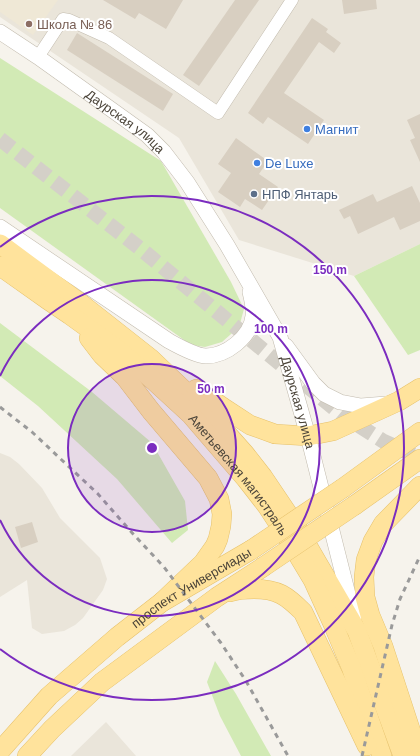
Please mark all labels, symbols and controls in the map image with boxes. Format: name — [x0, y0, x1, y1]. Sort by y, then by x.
place label: Школа № 86 — [37, 17, 112, 32]
marker: Школа № 86 — [24, 19, 34, 29]
street label: Даурская улица — [83, 86, 169, 157]
place label: Магнит — [315, 122, 358, 137]
marker: Магнит — [302, 124, 312, 134]
place label: De Luxe — [265, 156, 313, 171]
marker: De Luxe — [252, 158, 262, 168]
place label: НПФ Янтарь — [262, 187, 338, 202]
marker: НПФ Янтарь — [249, 189, 259, 199]
text: 150 m — [313, 263, 347, 277]
text: 100 m — [254, 322, 288, 336]
street label: Даурская улица — [278, 354, 319, 451]
text: 50 m — [197, 382, 225, 396]
street label: Аметьевская магистраль — [186, 411, 292, 538]
centre of rings — [145, 441, 159, 455]
street label: проспект Универсиады — [128, 544, 254, 631]

